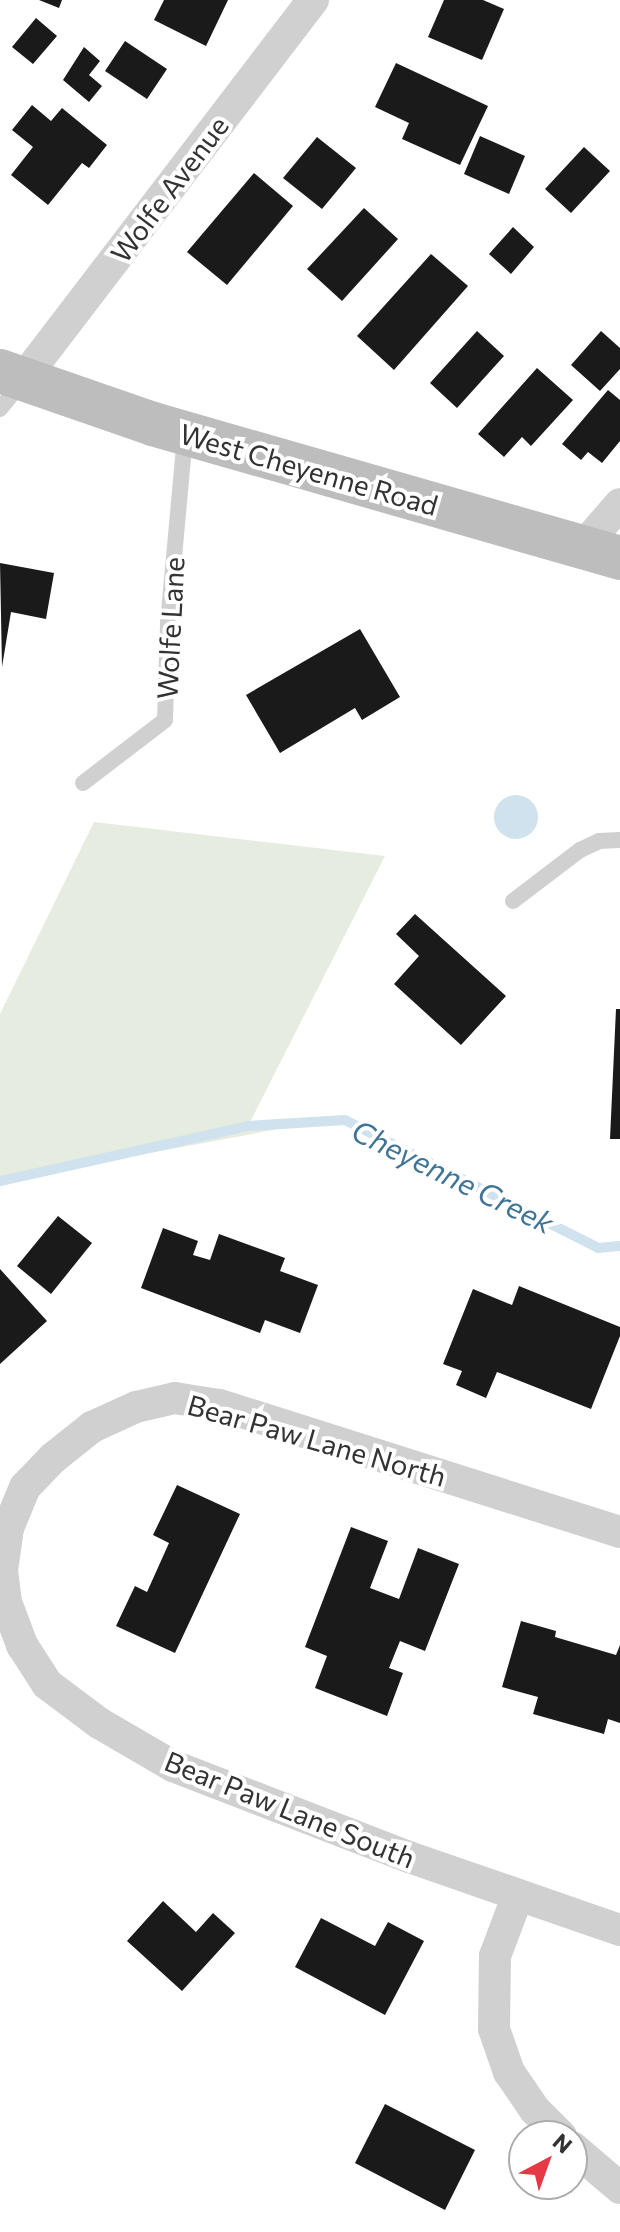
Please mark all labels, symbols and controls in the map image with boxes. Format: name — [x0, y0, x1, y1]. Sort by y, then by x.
street label: Wolfe Avenue — [103, 109, 235, 269]
street label: West Cheyenne Road — [176, 416, 442, 522]
street label: Wolfe Lane — [149, 556, 191, 700]
water label: Cheyenne Creek — [346, 1112, 560, 1240]
street label: Bear Paw Lane North — [184, 1387, 450, 1493]
street label: Bear Paw Lane South — [160, 1743, 420, 1875]
north arrow — [508, 2120, 588, 2200]
text: N — [548, 2127, 578, 2159]

